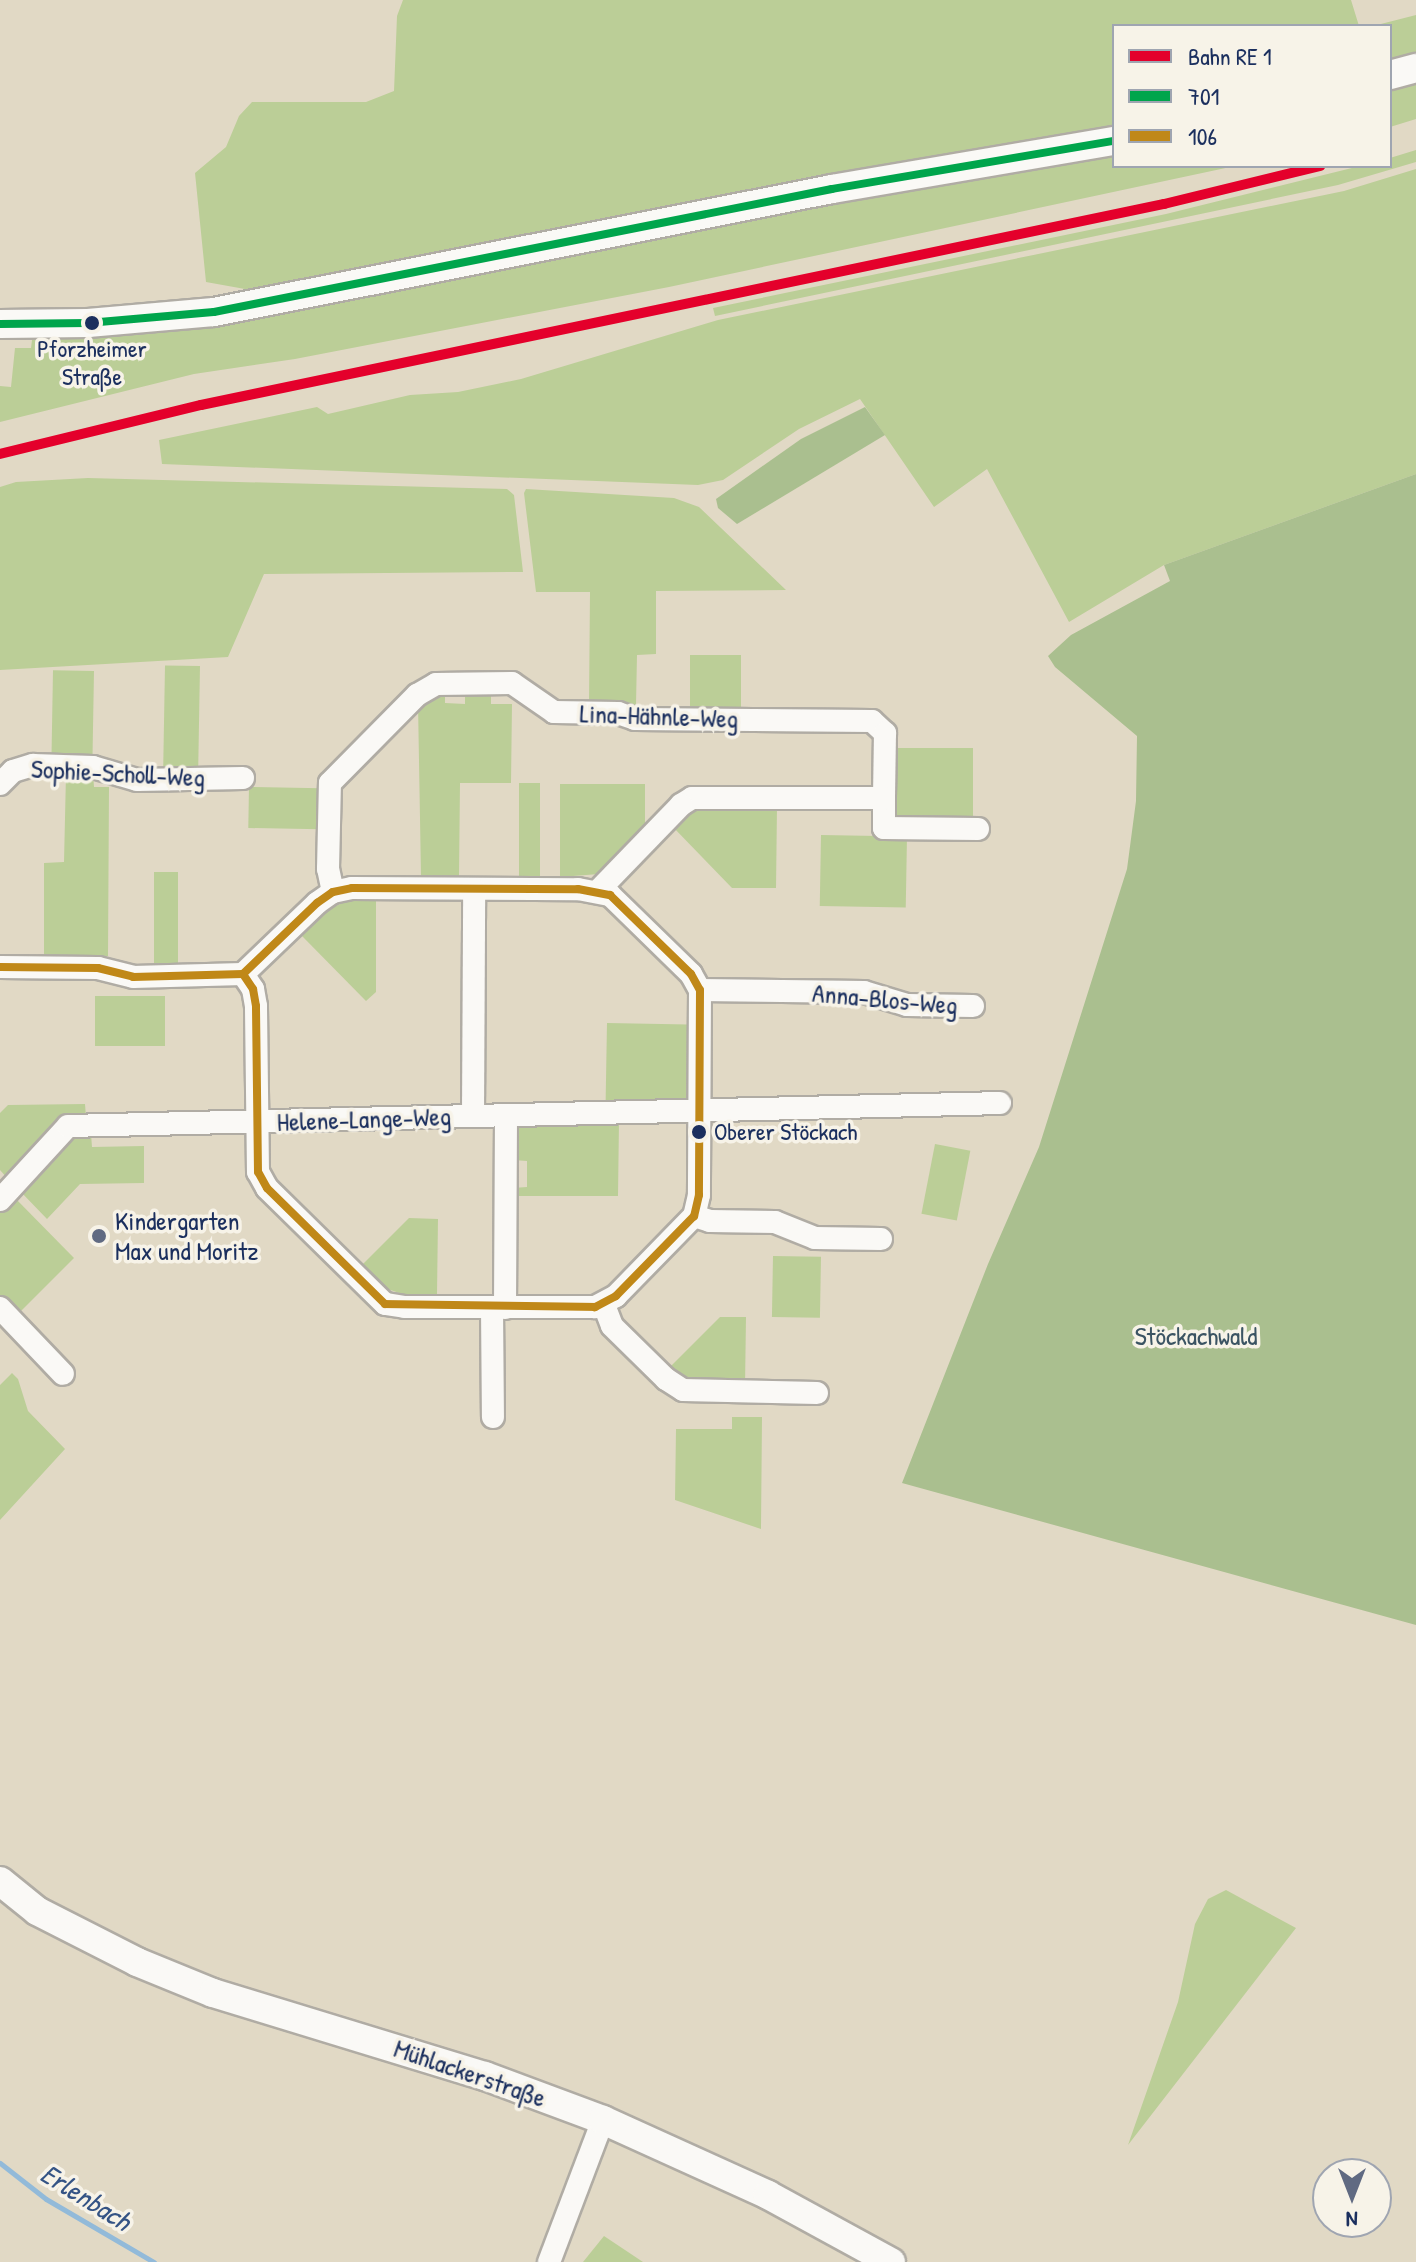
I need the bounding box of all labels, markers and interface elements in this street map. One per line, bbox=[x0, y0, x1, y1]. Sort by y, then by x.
legend bbox=[1112, 24, 1392, 168]
text: Bahn RE 1 bbox=[1188, 40, 1272, 72]
text: 701 bbox=[1188, 80, 1219, 112]
text: 106 bbox=[1188, 120, 1217, 152]
marker: Pforzheimer Straße bbox=[84, 315, 100, 331]
place label: Pforzheimer Straße bbox=[37, 335, 147, 391]
street label: Lina-Hähnle-Weg bbox=[579, 698, 739, 734]
street label: Sophie-Scholl-Weg bbox=[30, 753, 206, 793]
street label: Anna-Blos-Weg bbox=[811, 977, 959, 1021]
street label: Helene-Lange-Weg bbox=[276, 1100, 452, 1138]
place label: Oberer Stöckach bbox=[714, 1118, 857, 1146]
marker: Oberer Stöckach bbox=[691, 1124, 707, 1140]
place label: Kindergarten Max und Moritz bbox=[115, 1205, 258, 1266]
marker: Kindergarten Max und Moritz bbox=[90, 1227, 108, 1245]
park label: Stöckachwald bbox=[1135, 1320, 1257, 1352]
street label: Mühlackerstraße bbox=[390, 2032, 550, 2114]
water label: Erlenbach bbox=[35, 2156, 137, 2238]
north arrow bbox=[1312, 2158, 1392, 2238]
text: N bbox=[1346, 2205, 1358, 2235]

